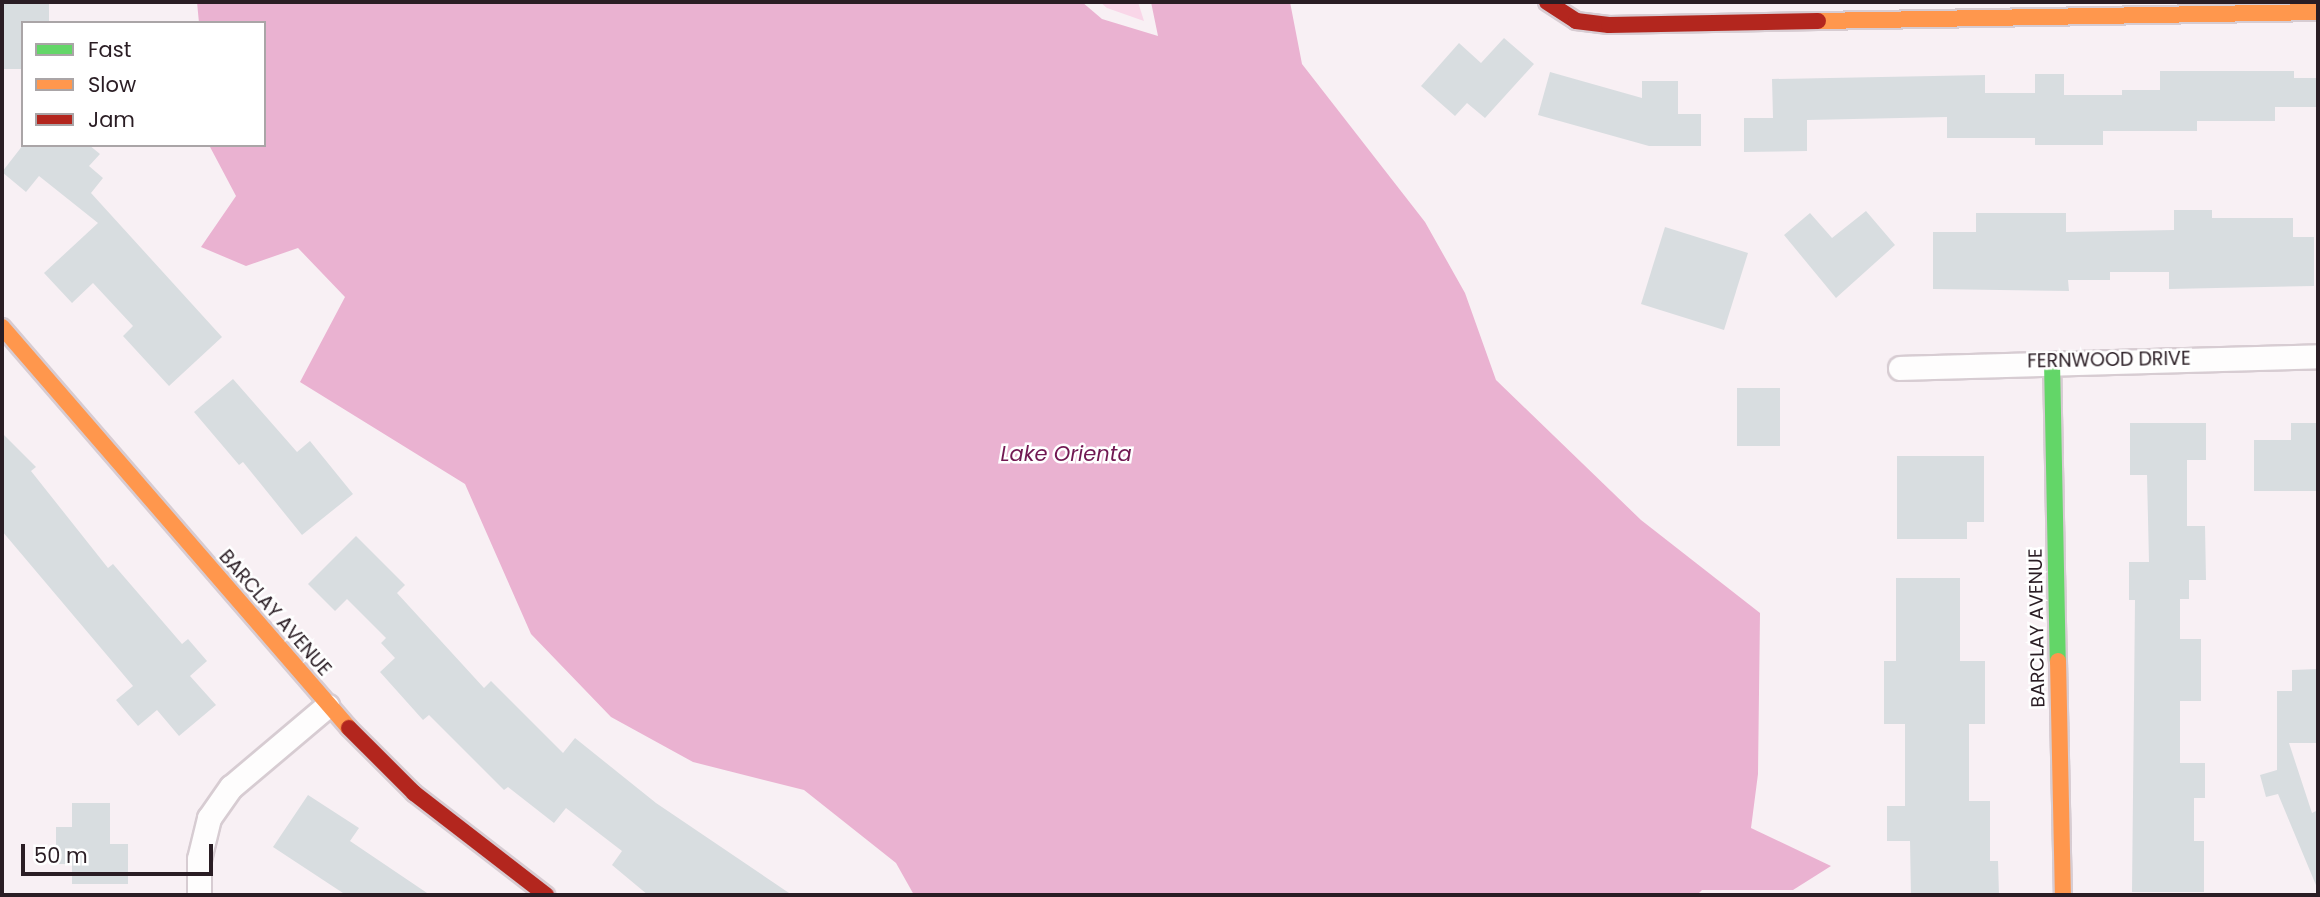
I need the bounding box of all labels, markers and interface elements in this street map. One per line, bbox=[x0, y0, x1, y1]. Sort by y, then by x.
legend bbox=[21, 21, 266, 147]
text: Fast bbox=[88, 35, 131, 64]
text: Slow bbox=[88, 70, 136, 99]
text: Jam bbox=[88, 105, 135, 134]
street label: FERNWOOD DRIVE bbox=[2027, 347, 2191, 373]
water label: Lake Orienta bbox=[1000, 441, 1132, 467]
street label: BARCLAY AVENUE bbox=[214, 545, 336, 681]
street label: BARCLAY AVENUE bbox=[2024, 548, 2050, 708]
scale bar bbox=[24, 830, 217, 874]
text: 50 m bbox=[34, 841, 88, 870]

